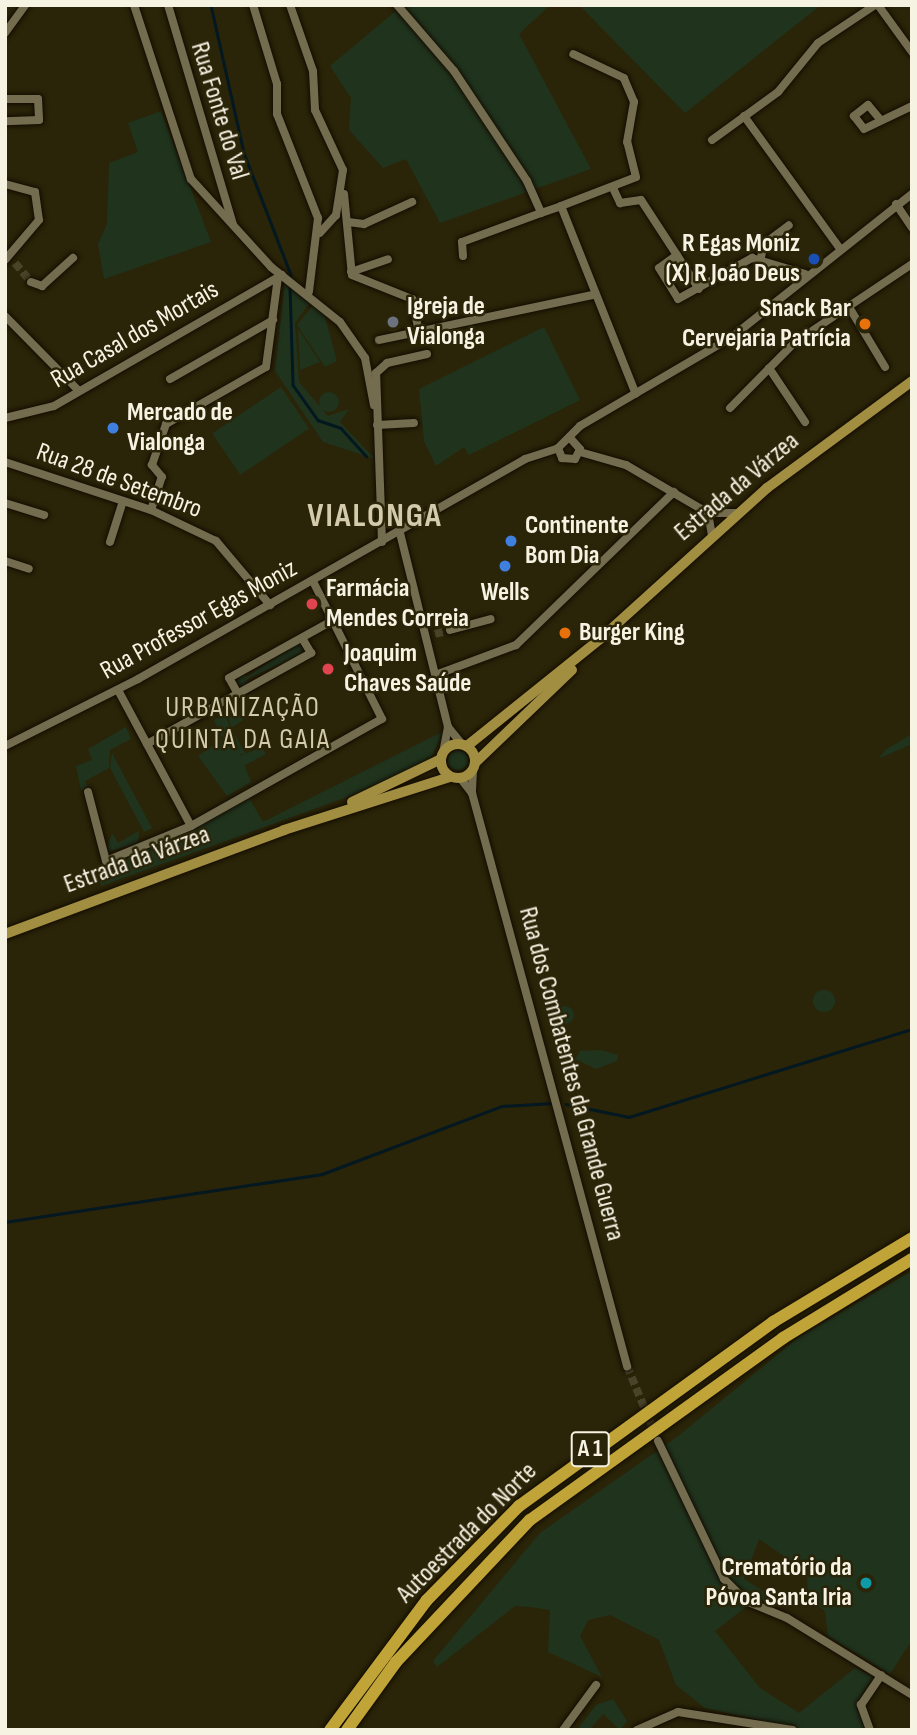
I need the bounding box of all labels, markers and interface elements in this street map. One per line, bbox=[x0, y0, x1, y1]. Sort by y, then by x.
street label: Rua Fonte do Val bbox=[183, 38, 255, 184]
place label: R Egas Moniz (X) R João Deus bbox=[666, 228, 800, 290]
marker: R Egas Moniz (X) R João Deus bbox=[806, 251, 822, 267]
street label: Rua Casal dos Mortais bbox=[46, 274, 224, 396]
place label: Igreja de Vialonga bbox=[407, 291, 485, 352]
place label: Snack Bar Cervejaria Patrícia bbox=[682, 293, 851, 354]
marker: Igreja de Vialonga bbox=[385, 314, 401, 330]
marker: Snack Bar Cervejaria Patrícia bbox=[857, 316, 873, 332]
place label: Mercado de Vialonga bbox=[127, 397, 233, 458]
marker: Mercado de Vialonga bbox=[105, 420, 121, 436]
street label: Estrada da Várzea bbox=[668, 426, 806, 548]
street label: Rua 28 de Setembro bbox=[32, 437, 206, 525]
district label: VIALONGA bbox=[308, 497, 442, 537]
place label: Continente Bom Dia bbox=[525, 510, 629, 572]
marker: Continente Bom Dia bbox=[503, 533, 519, 549]
street label: Rua Professor Egas Moniz bbox=[95, 553, 303, 687]
marker: Wells bbox=[497, 558, 513, 574]
place label: Farmácia Mendes Correia bbox=[326, 573, 469, 634]
place label: Wells bbox=[480, 577, 530, 609]
marker: Farmácia Mendes Correia bbox=[304, 596, 320, 612]
place label: Burger King bbox=[579, 617, 685, 649]
marker: Burger King bbox=[557, 625, 573, 641]
place label: Joaquim Chaves Saúde bbox=[344, 638, 471, 700]
marker: Joaquim Chaves Saúde bbox=[318, 659, 338, 679]
district label: URBANIZAÇÃO QUINTA DA GAIA bbox=[157, 691, 329, 757]
street label: Estrada da Várzea bbox=[60, 819, 214, 901]
street label: Rua dos Combatentes da Grande Guerra bbox=[511, 904, 631, 1244]
road number: A 1 bbox=[569, 1428, 611, 1470]
street label: Autoestrada do Norte bbox=[390, 1456, 544, 1610]
place label: Crematório da Póvoa Santa Iria bbox=[705, 1552, 852, 1614]
marker: Crematório da Póvoa Santa Iria bbox=[858, 1575, 874, 1591]

